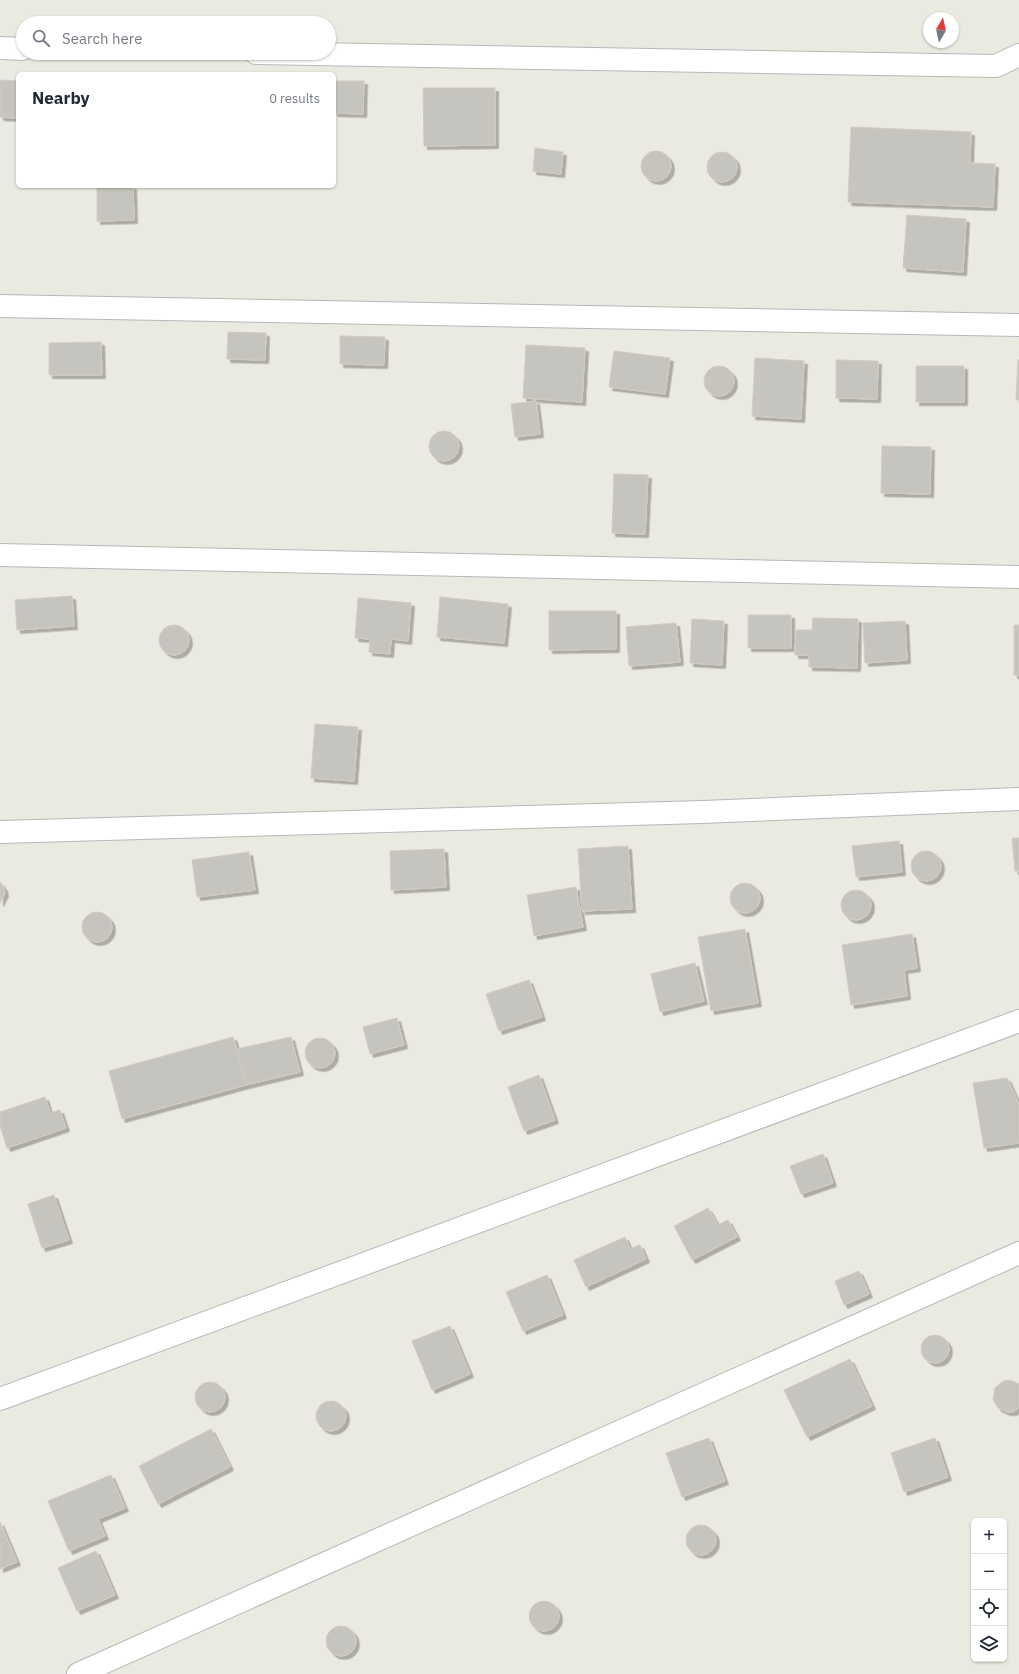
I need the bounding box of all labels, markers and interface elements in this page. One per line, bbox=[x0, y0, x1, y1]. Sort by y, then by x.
north arrow bbox=[923, 12, 959, 48]
search box bbox=[16, 16, 336, 60]
icon: search bbox=[30, 27, 52, 49]
text: Search here bbox=[62, 29, 142, 48]
text: Nearby bbox=[32, 87, 90, 109]
text: 0 results bbox=[269, 90, 320, 107]
map controls bbox=[971, 1518, 1007, 1662]
button: + bbox=[971, 1518, 1007, 1554]
button: − bbox=[971, 1554, 1007, 1590]
button: locate bbox=[971, 1590, 1007, 1626]
button: layers bbox=[971, 1626, 1007, 1662]

